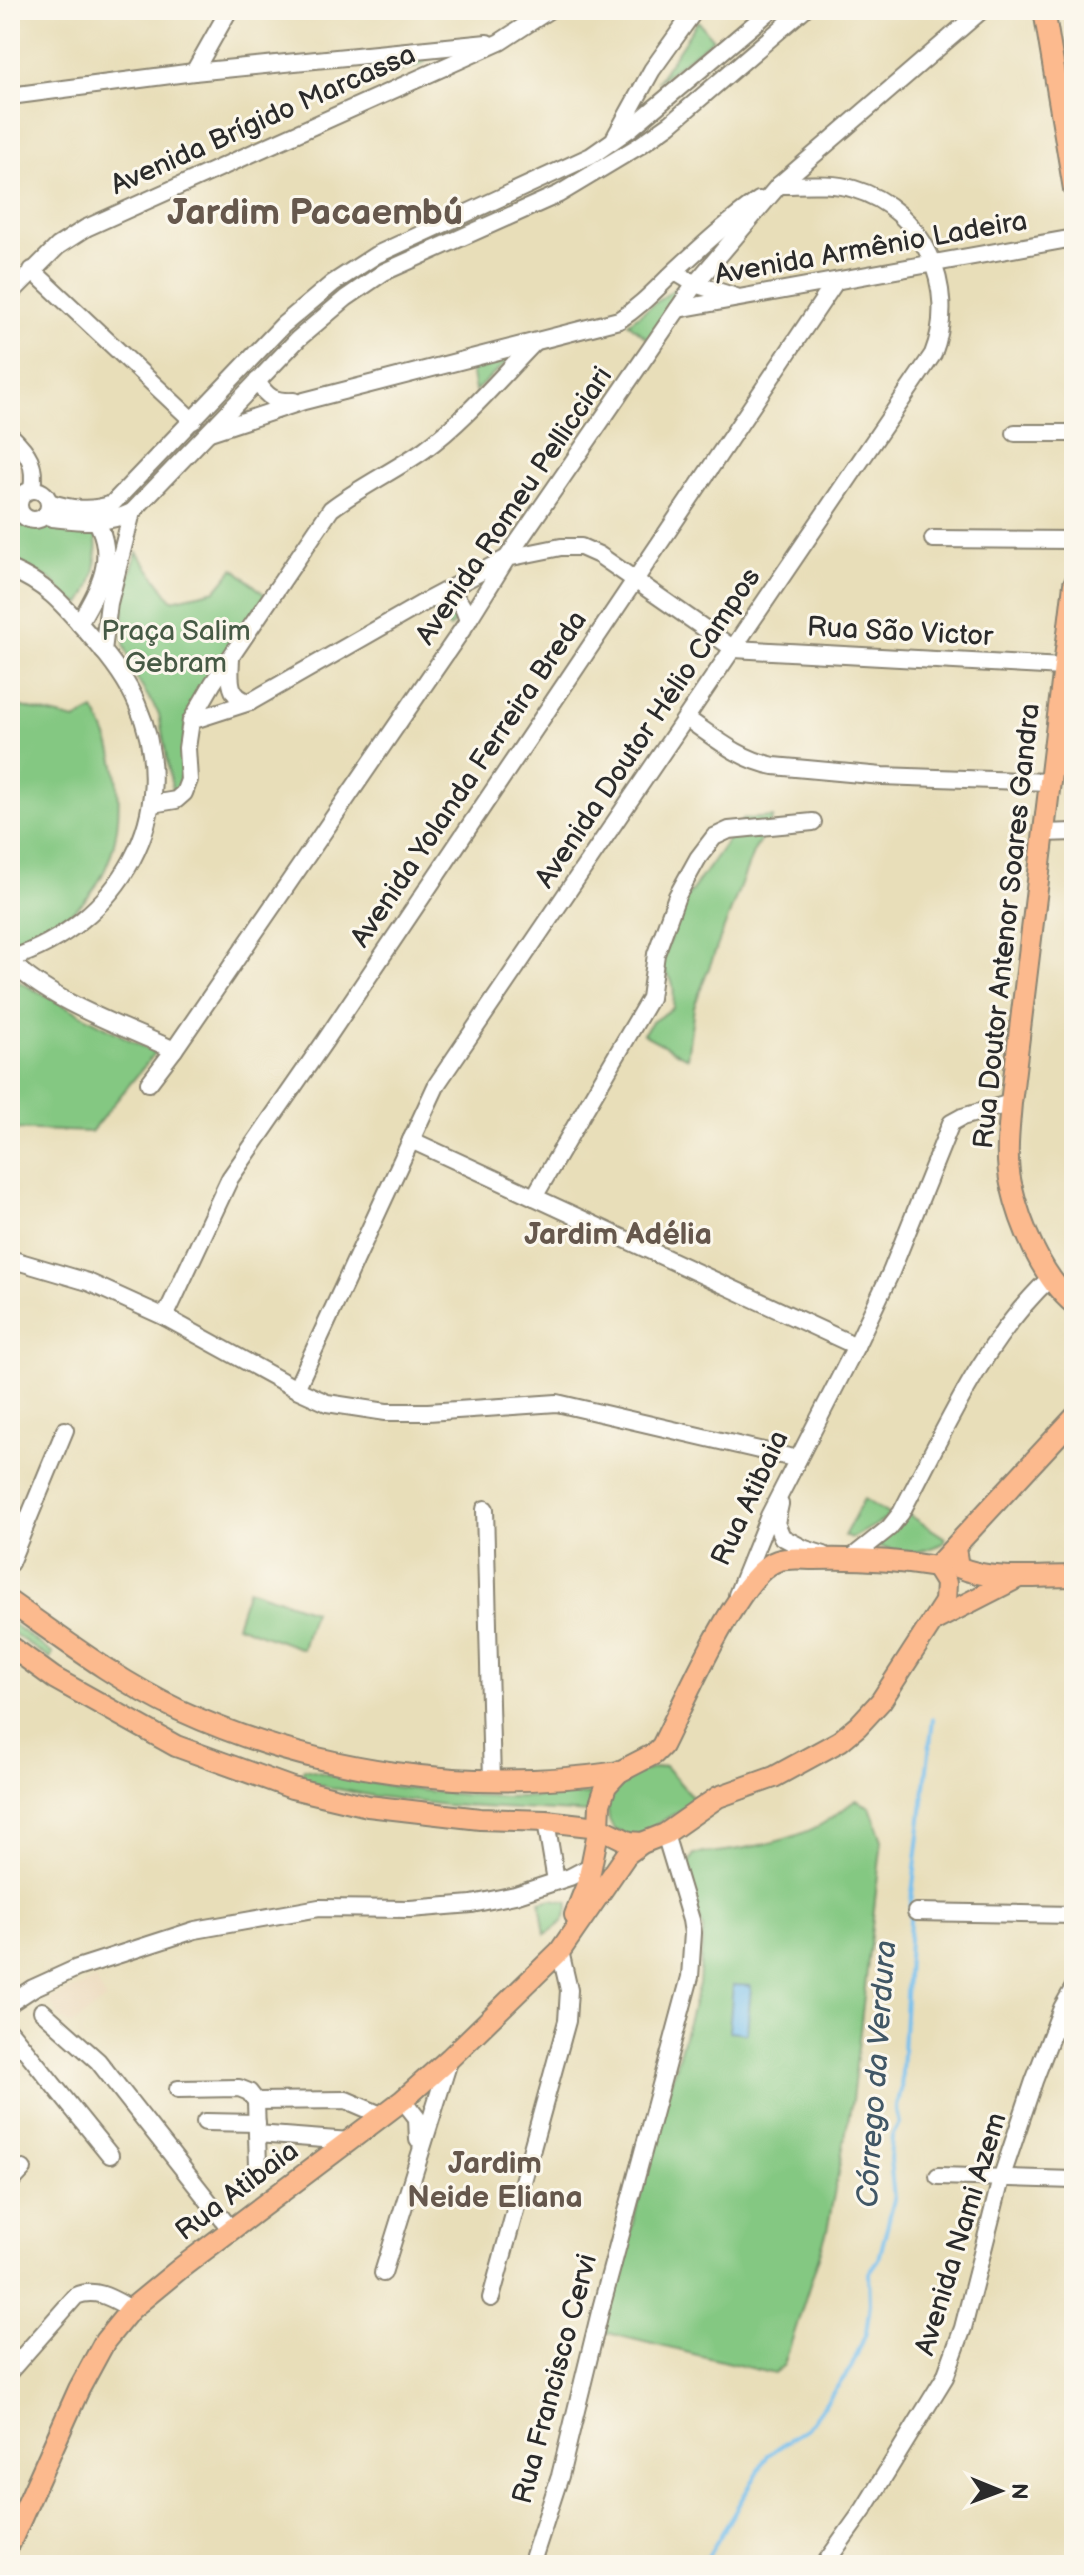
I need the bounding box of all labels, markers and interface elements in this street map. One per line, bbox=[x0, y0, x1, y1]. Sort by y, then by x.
street label: Avenida Brígido Marcassa bbox=[106, 38, 420, 202]
district label: Jardim Pacaembú bbox=[167, 192, 463, 235]
street label: Avenida Armênio Ladeira bbox=[712, 204, 1030, 292]
street label: Avenida Romeu Pellicciari bbox=[409, 361, 619, 651]
street label: Avenida Doutor Hélio Campos bbox=[528, 562, 768, 894]
street label: Avenida Yolanda Ferreira Breda bbox=[344, 605, 594, 953]
street label: Rua São Victor bbox=[806, 611, 995, 653]
park label: Praça Salim Gebram bbox=[101, 615, 251, 680]
street label: Rua Doutor Antenor Soares Gandra bbox=[967, 702, 1047, 1150]
district label: Jardim Adélia bbox=[524, 1217, 712, 1253]
street label: Rua Atibaia bbox=[704, 1425, 796, 1571]
water label: Córrego da Verdura bbox=[850, 1939, 904, 2209]
street label: Avenida Nami Azem bbox=[908, 2109, 1014, 2359]
street label: Rua Atibaia bbox=[169, 2134, 305, 2248]
district label: Jardim Neide Eliana bbox=[407, 2146, 583, 2216]
street label: Rua Francisco Cervi bbox=[506, 2251, 604, 2507]
north arrow bbox=[960, 2451, 1040, 2531]
text: N bbox=[1005, 2483, 1032, 2500]

